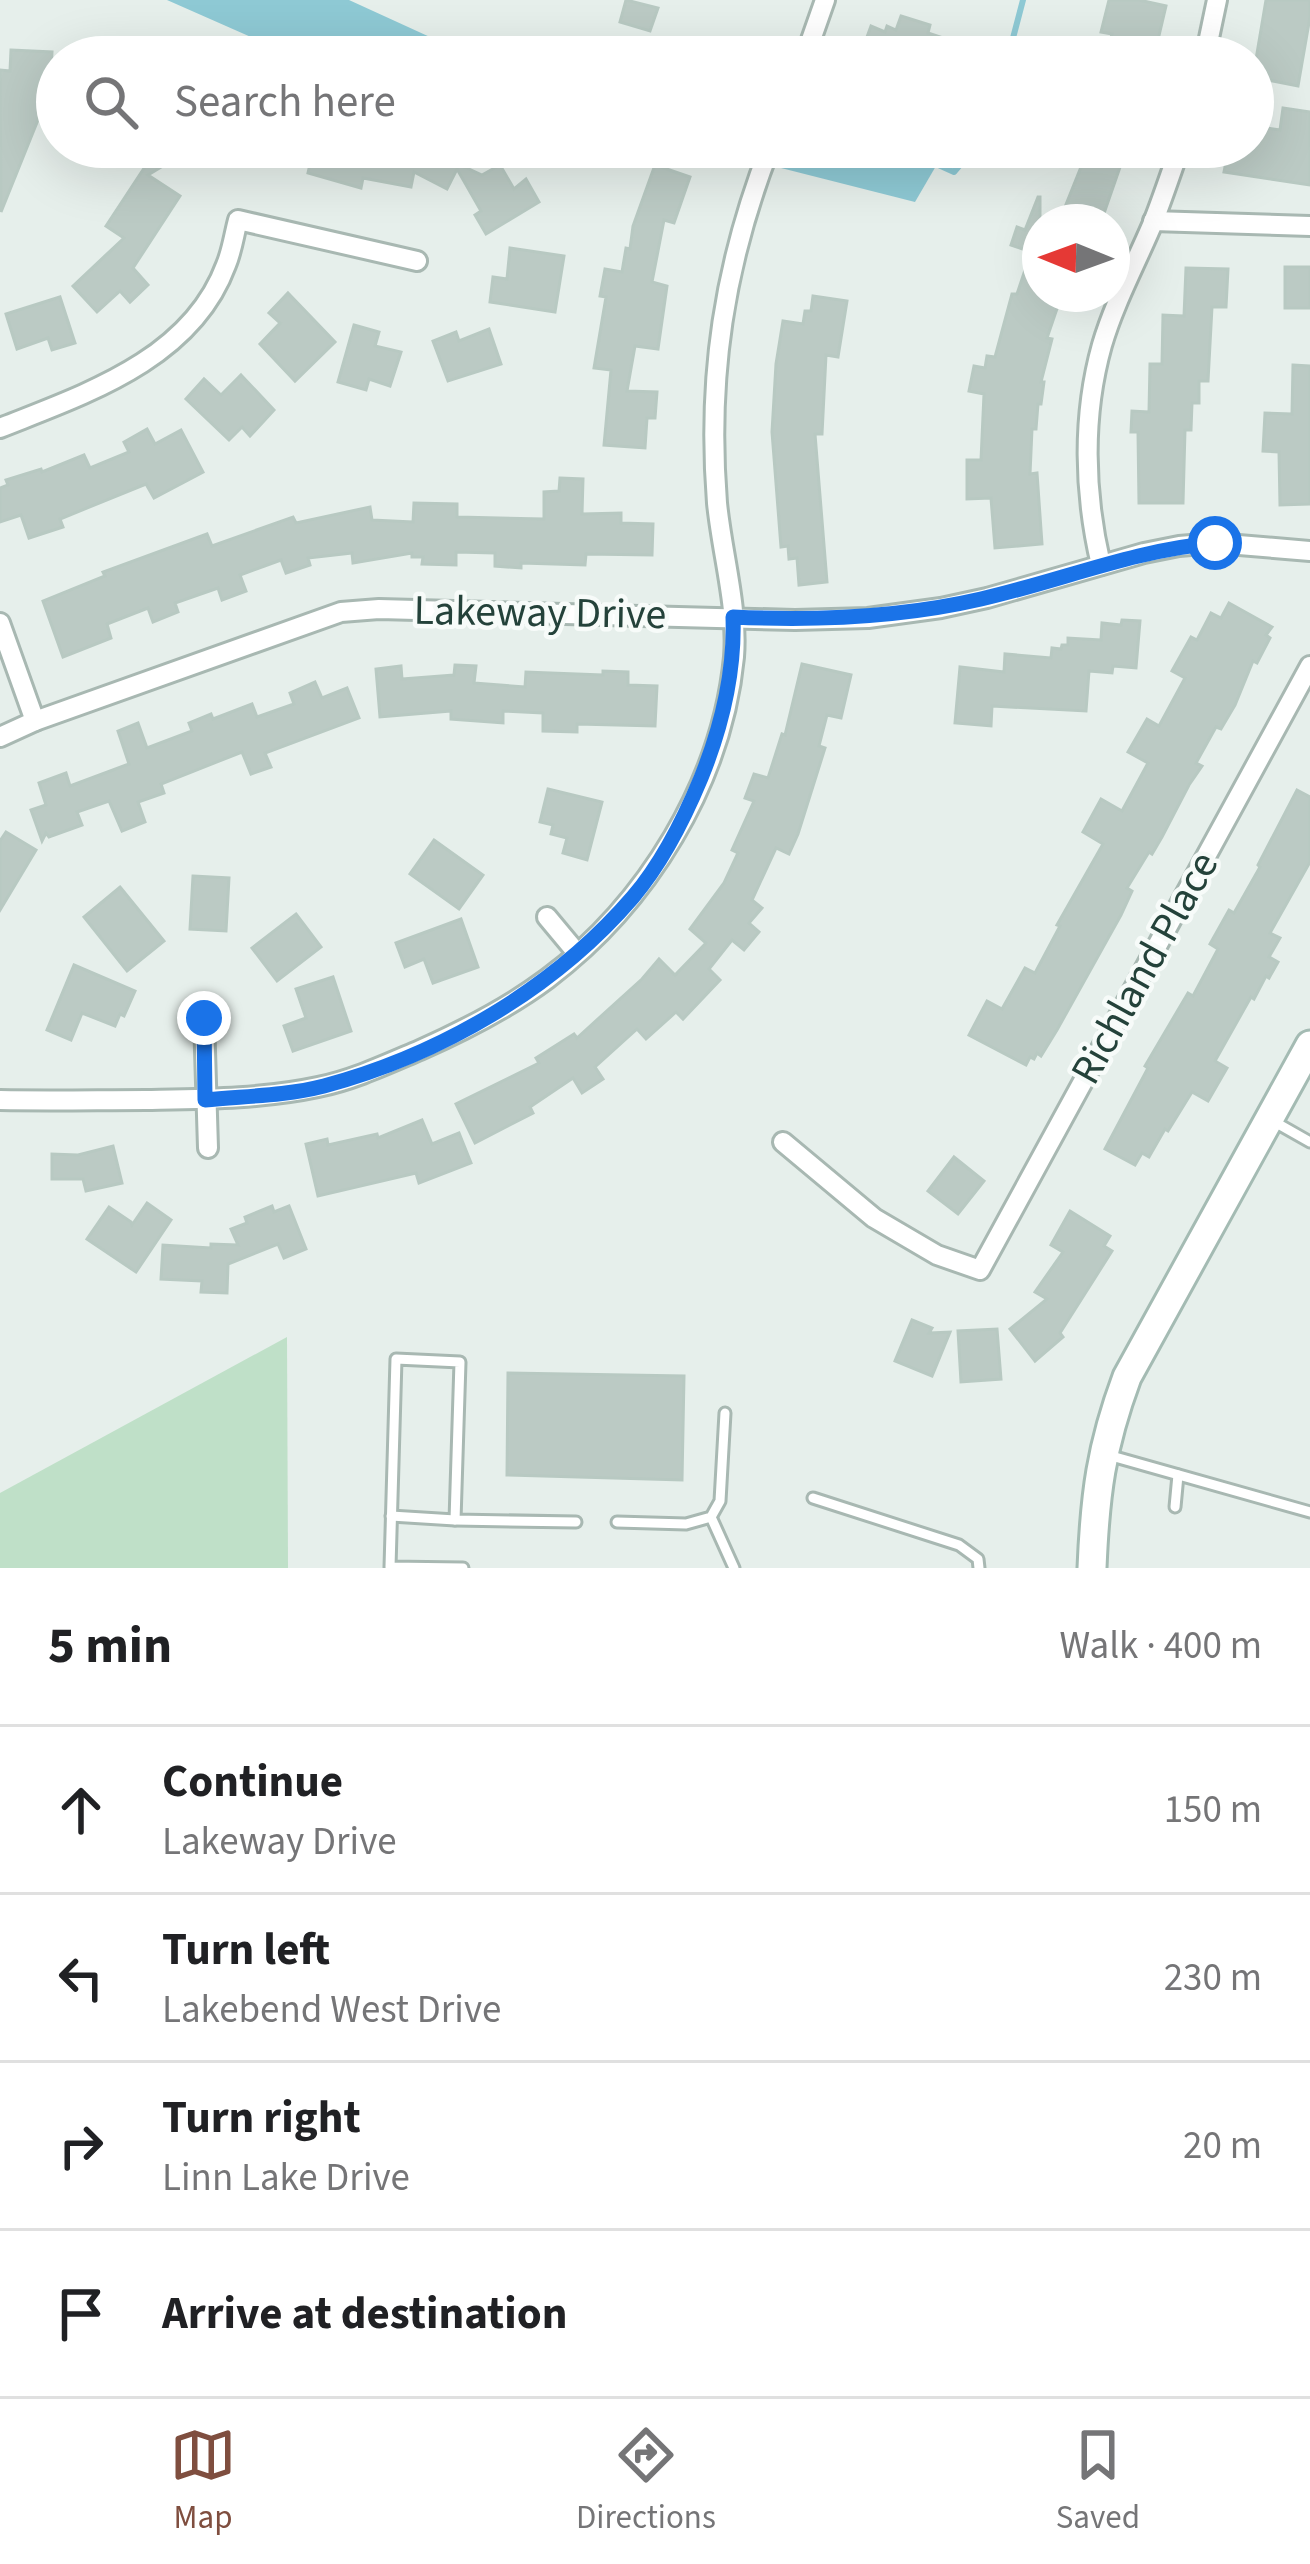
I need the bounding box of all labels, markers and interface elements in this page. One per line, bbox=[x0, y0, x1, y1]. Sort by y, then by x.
search box bbox=[36, 36, 1274, 168]
icon: search bbox=[78, 69, 144, 135]
text: Search here bbox=[174, 70, 396, 134]
north arrow bbox=[1022, 204, 1130, 312]
route start bbox=[1188, 516, 1242, 570]
street label: Lakeway Drive bbox=[413, 581, 667, 645]
street label: Richland Place bbox=[1056, 841, 1234, 1095]
route end bbox=[177, 991, 231, 1045]
text: 5 min bbox=[48, 1610, 172, 1682]
text: Walk · 400 m bbox=[1059, 1618, 1262, 1674]
text: Continue bbox=[162, 1750, 343, 1814]
icon: ahead bbox=[48, 1777, 114, 1843]
text: 150 m bbox=[1164, 1782, 1262, 1838]
text: Lakeway Drive bbox=[162, 1814, 397, 1870]
text: Turn left bbox=[162, 1918, 330, 1982]
icon: left bbox=[48, 1945, 114, 2011]
text: 230 m bbox=[1164, 1950, 1262, 2006]
text: Lakebend West Drive bbox=[162, 1982, 501, 2038]
text: Turn right bbox=[162, 2086, 361, 2150]
icon: right bbox=[48, 2113, 114, 2179]
text: 20 m bbox=[1183, 2118, 1262, 2174]
text: Linn Lake Drive bbox=[162, 2150, 410, 2206]
icon: arrive bbox=[48, 2281, 114, 2347]
text: Arrive at destination bbox=[162, 2282, 567, 2346]
tab: Map bbox=[170, 2422, 236, 2541]
tab: Directions bbox=[576, 2422, 716, 2541]
tab: Saved bbox=[1056, 2422, 1140, 2541]

